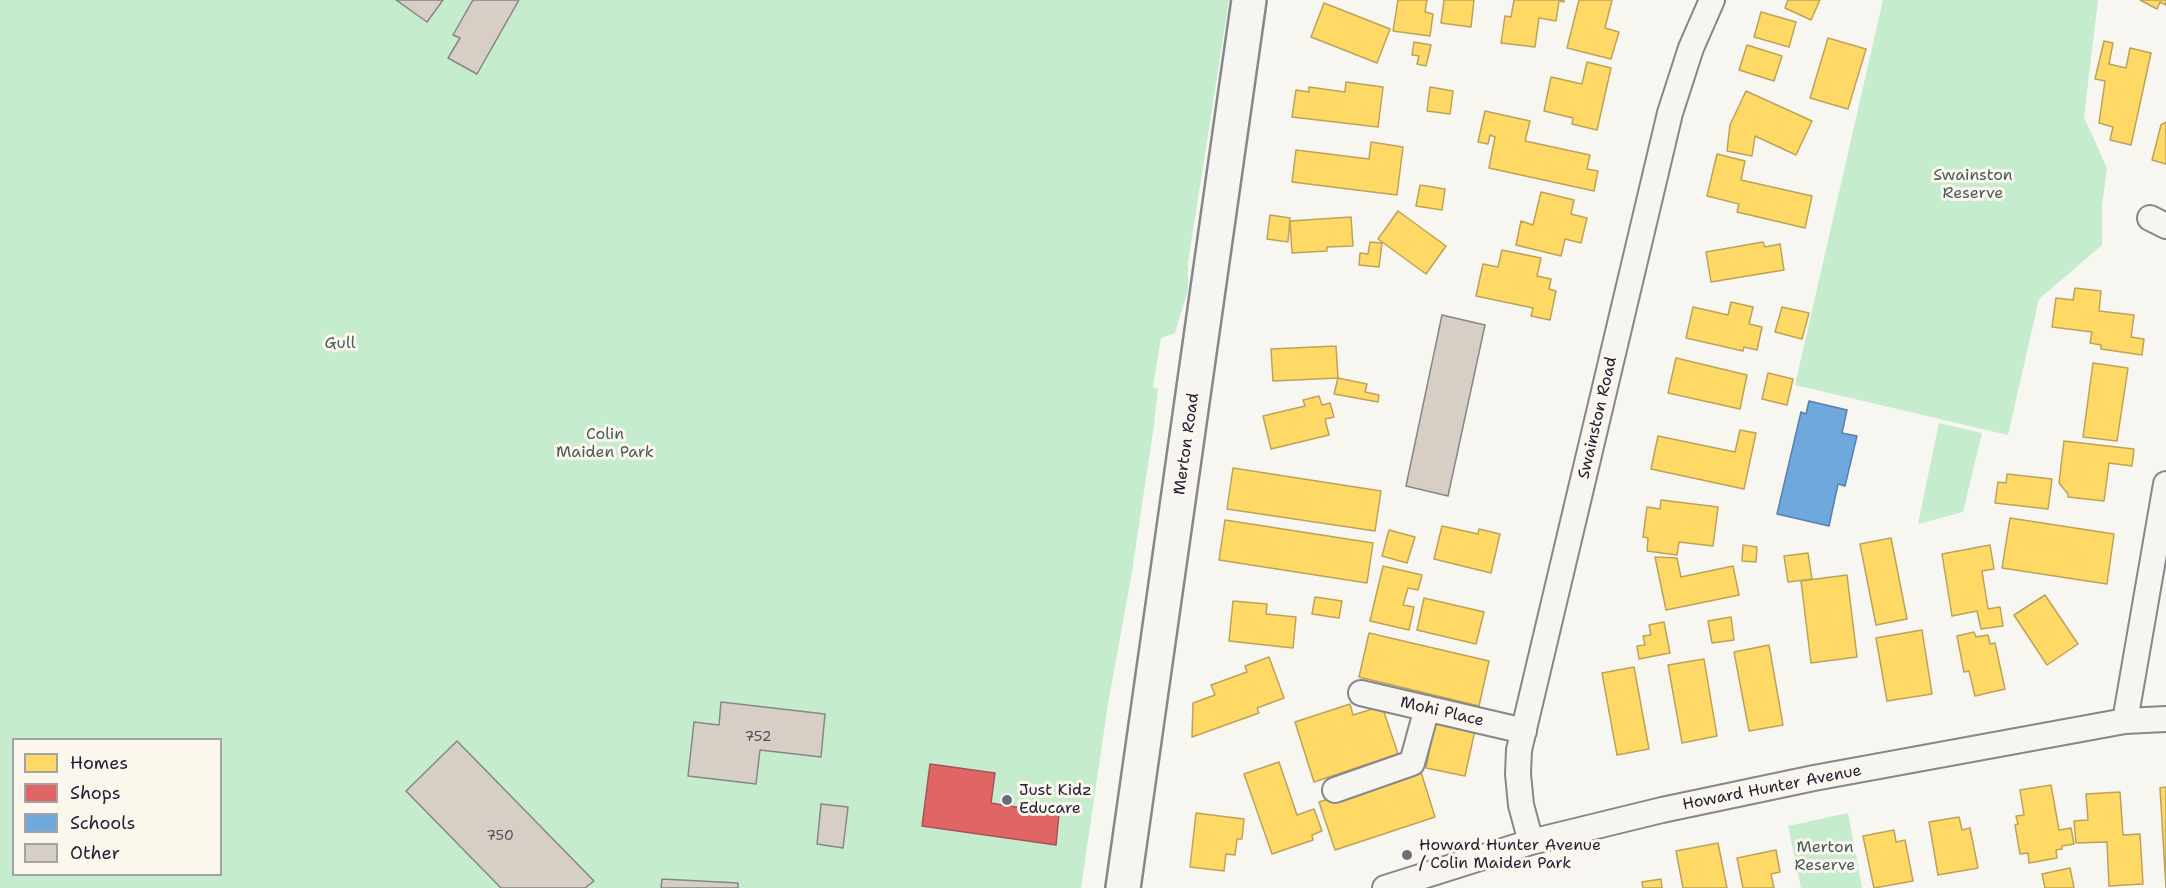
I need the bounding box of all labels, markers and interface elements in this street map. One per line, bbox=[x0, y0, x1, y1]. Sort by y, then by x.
park label: Swainston Reserve bbox=[1933, 166, 2013, 204]
park label: Gull bbox=[324, 334, 356, 354]
street label: Swainston Road bbox=[1575, 355, 1621, 481]
street label: Merton Road bbox=[1170, 392, 1204, 496]
park label: Colin Maiden Park bbox=[556, 425, 654, 463]
street label: Mohi Place bbox=[1398, 693, 1486, 731]
house number: 752 bbox=[745, 729, 771, 745]
legend bbox=[12, 738, 222, 876]
text: Homes bbox=[70, 751, 128, 775]
street label: Howard Hunter Avenue bbox=[1681, 761, 1863, 815]
text: Shops bbox=[70, 781, 121, 805]
place label: Just Kidz Educare bbox=[1019, 781, 1092, 819]
marker: Just Kidz Educare bbox=[1000, 793, 1014, 807]
text: Schools bbox=[70, 811, 136, 835]
house number: 750 bbox=[486, 828, 514, 844]
place label: Howard Hunter Avenue / Colin Maiden Park bbox=[1419, 836, 1601, 874]
park label: Merton Reserve bbox=[1795, 838, 1855, 876]
text: Other bbox=[70, 841, 120, 865]
marker: Howard Hunter Avenue / Colin Maiden Park bbox=[1400, 848, 1414, 862]

